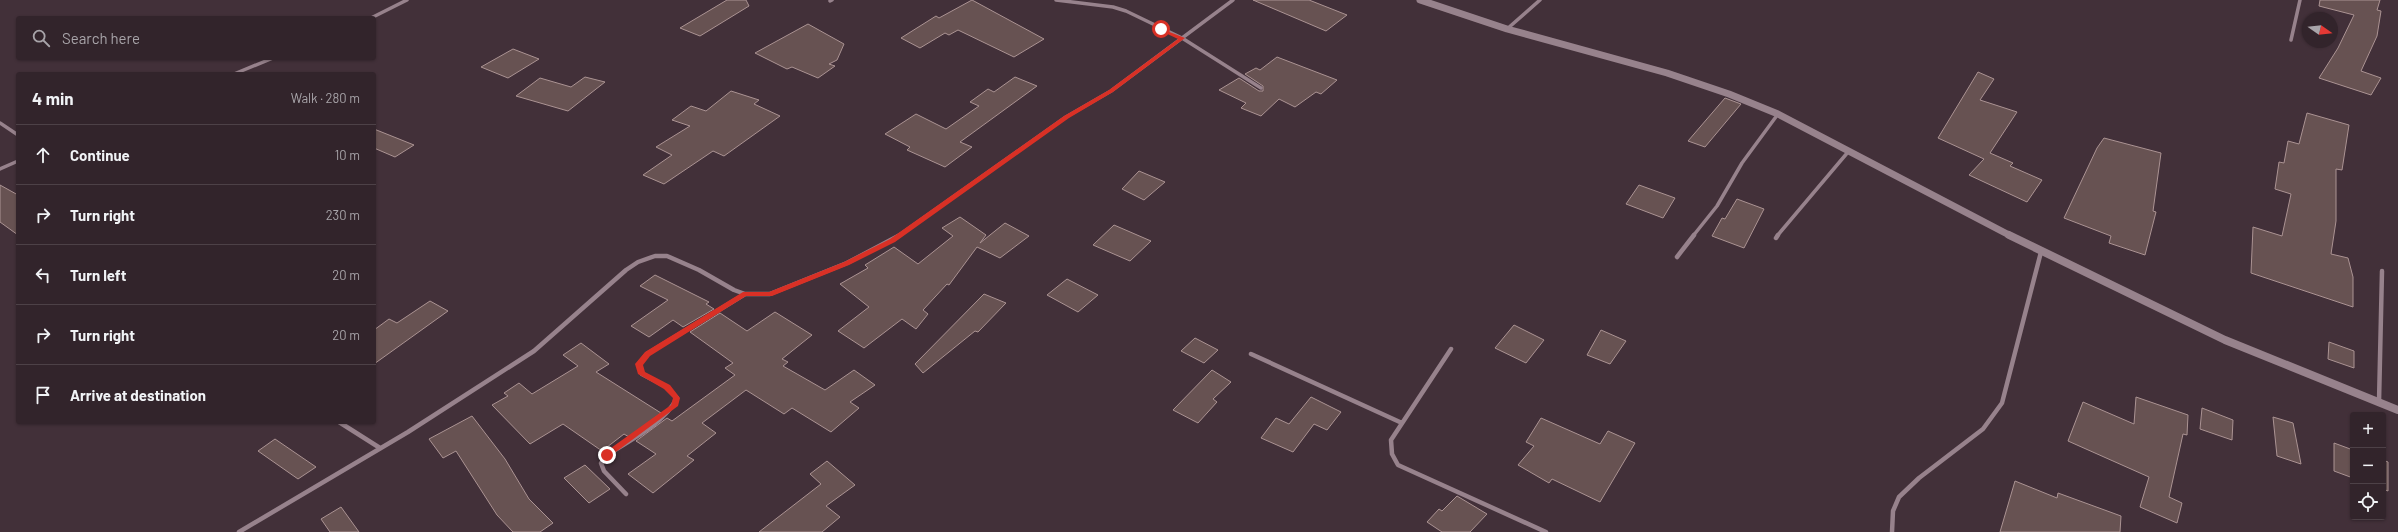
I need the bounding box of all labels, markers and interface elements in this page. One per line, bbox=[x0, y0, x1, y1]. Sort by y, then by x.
north arrow bbox=[2302, 12, 2338, 48]
search box bbox=[16, 16, 376, 60]
route start bbox=[1152, 20, 1170, 38]
icon: search bbox=[30, 27, 52, 49]
text: Search here bbox=[62, 29, 140, 47]
text: 4 min bbox=[32, 88, 74, 108]
text: Walk · 280 m bbox=[291, 90, 360, 106]
icon: ahead bbox=[32, 144, 54, 166]
text: Continue bbox=[70, 146, 130, 164]
text: 10 m bbox=[335, 147, 360, 163]
icon: right bbox=[32, 204, 54, 226]
text: Turn right bbox=[70, 206, 135, 224]
text: 230 m bbox=[326, 207, 360, 223]
icon: left bbox=[32, 264, 54, 286]
text: Turn left bbox=[70, 266, 126, 284]
text: 20 m bbox=[332, 267, 360, 283]
icon: right bbox=[32, 324, 54, 346]
text: Turn right bbox=[70, 326, 135, 344]
text: 20 m bbox=[332, 327, 360, 343]
icon: arrive bbox=[32, 384, 54, 406]
text: Arrive at destination bbox=[70, 386, 206, 404]
map controls bbox=[2350, 412, 2386, 520]
button: + bbox=[2350, 412, 2386, 448]
route end bbox=[598, 446, 616, 464]
button: − bbox=[2350, 448, 2386, 484]
button: locate bbox=[2350, 484, 2386, 520]

